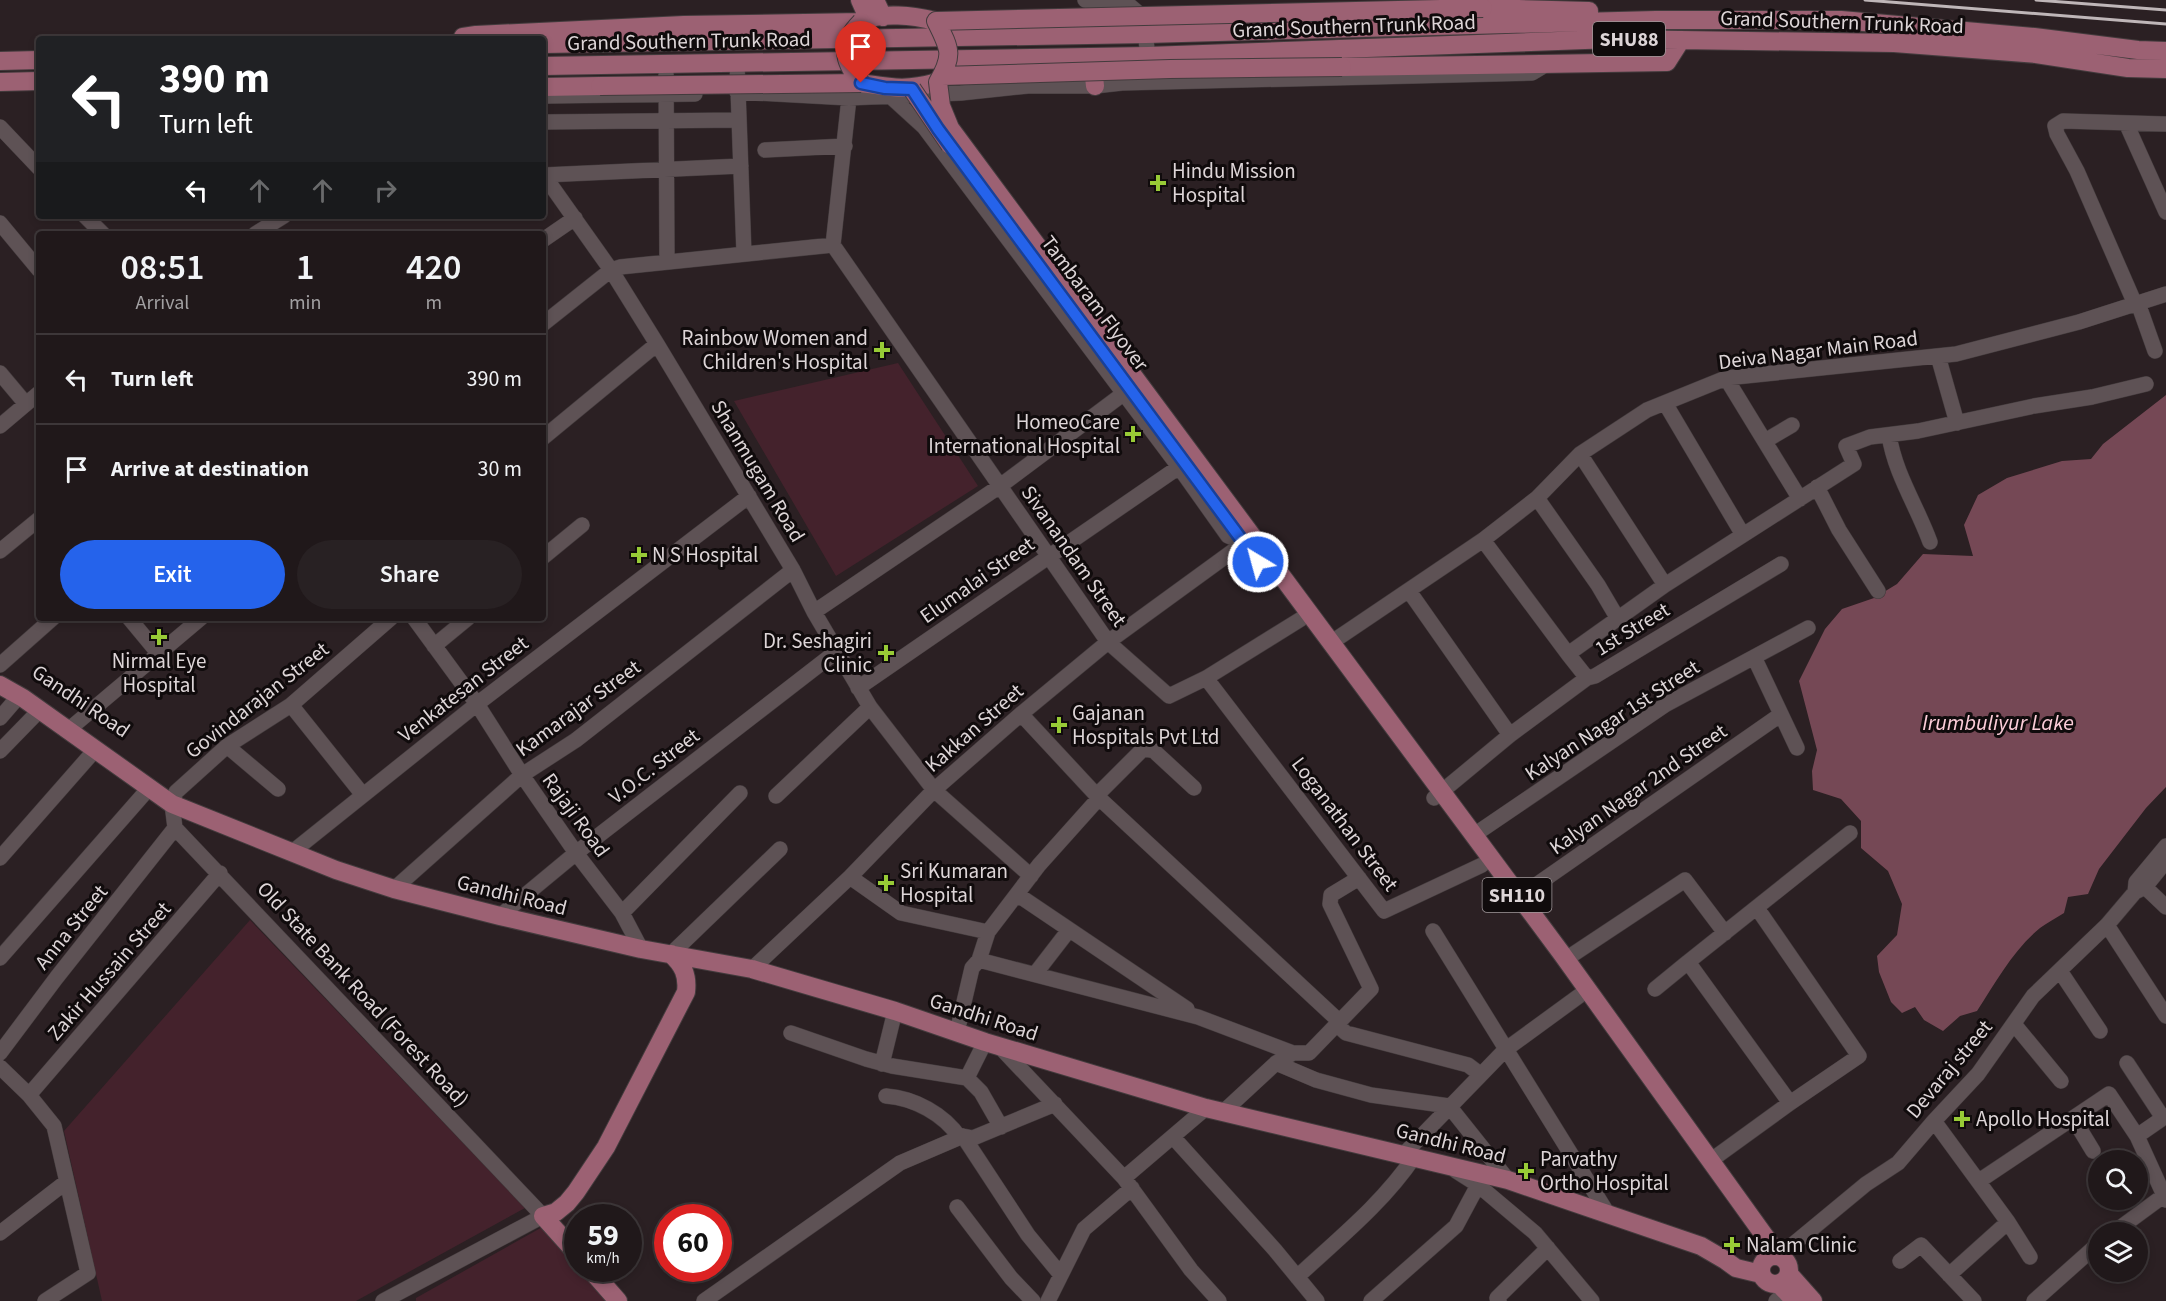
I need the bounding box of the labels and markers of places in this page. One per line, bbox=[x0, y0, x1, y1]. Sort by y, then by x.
pin bbox=[835, 21, 886, 83]
place label: Hindu Mission Hospital bbox=[1172, 156, 1296, 210]
marker: Hindu Mission Hospital bbox=[1149, 174, 1167, 192]
place label: Rainbow Women and Children's Hospital bbox=[682, 323, 868, 377]
marker: Rainbow Women and Children's Hospital bbox=[873, 341, 891, 359]
place label: HomeoCare International Hospital bbox=[928, 407, 1120, 461]
marker: HomeoCare International Hospital bbox=[1124, 425, 1142, 443]
place label: N S Hospital bbox=[652, 540, 758, 570]
marker: N S Hospital bbox=[630, 546, 648, 564]
place label: Dr. Seshagiri Clinic bbox=[763, 626, 872, 680]
marker: Nirmal Eye Hospital bbox=[150, 628, 168, 646]
marker: Dr. Seshagiri Clinic bbox=[877, 644, 895, 662]
place label: Nirmal Eye Hospital bbox=[112, 646, 206, 700]
place label: Gajanan Hospitals Pvt Ltd bbox=[1072, 698, 1219, 752]
marker: Gajanan Hospitals Pvt Ltd bbox=[1050, 716, 1068, 734]
place label: Sri Kumaran Hospital bbox=[900, 856, 1008, 910]
marker: Sri Kumaran Hospital bbox=[877, 874, 895, 892]
place label: Apollo Hospital bbox=[1976, 1104, 2110, 1134]
marker: Apollo Hospital bbox=[1953, 1110, 1971, 1128]
place label: Parvathy Ortho Hospital bbox=[1540, 1144, 1669, 1198]
marker: Parvathy Ortho Hospital bbox=[1517, 1162, 1535, 1180]
place label: Nalam Clinic bbox=[1746, 1230, 1857, 1260]
marker: Nalam Clinic bbox=[1723, 1236, 1741, 1254]

